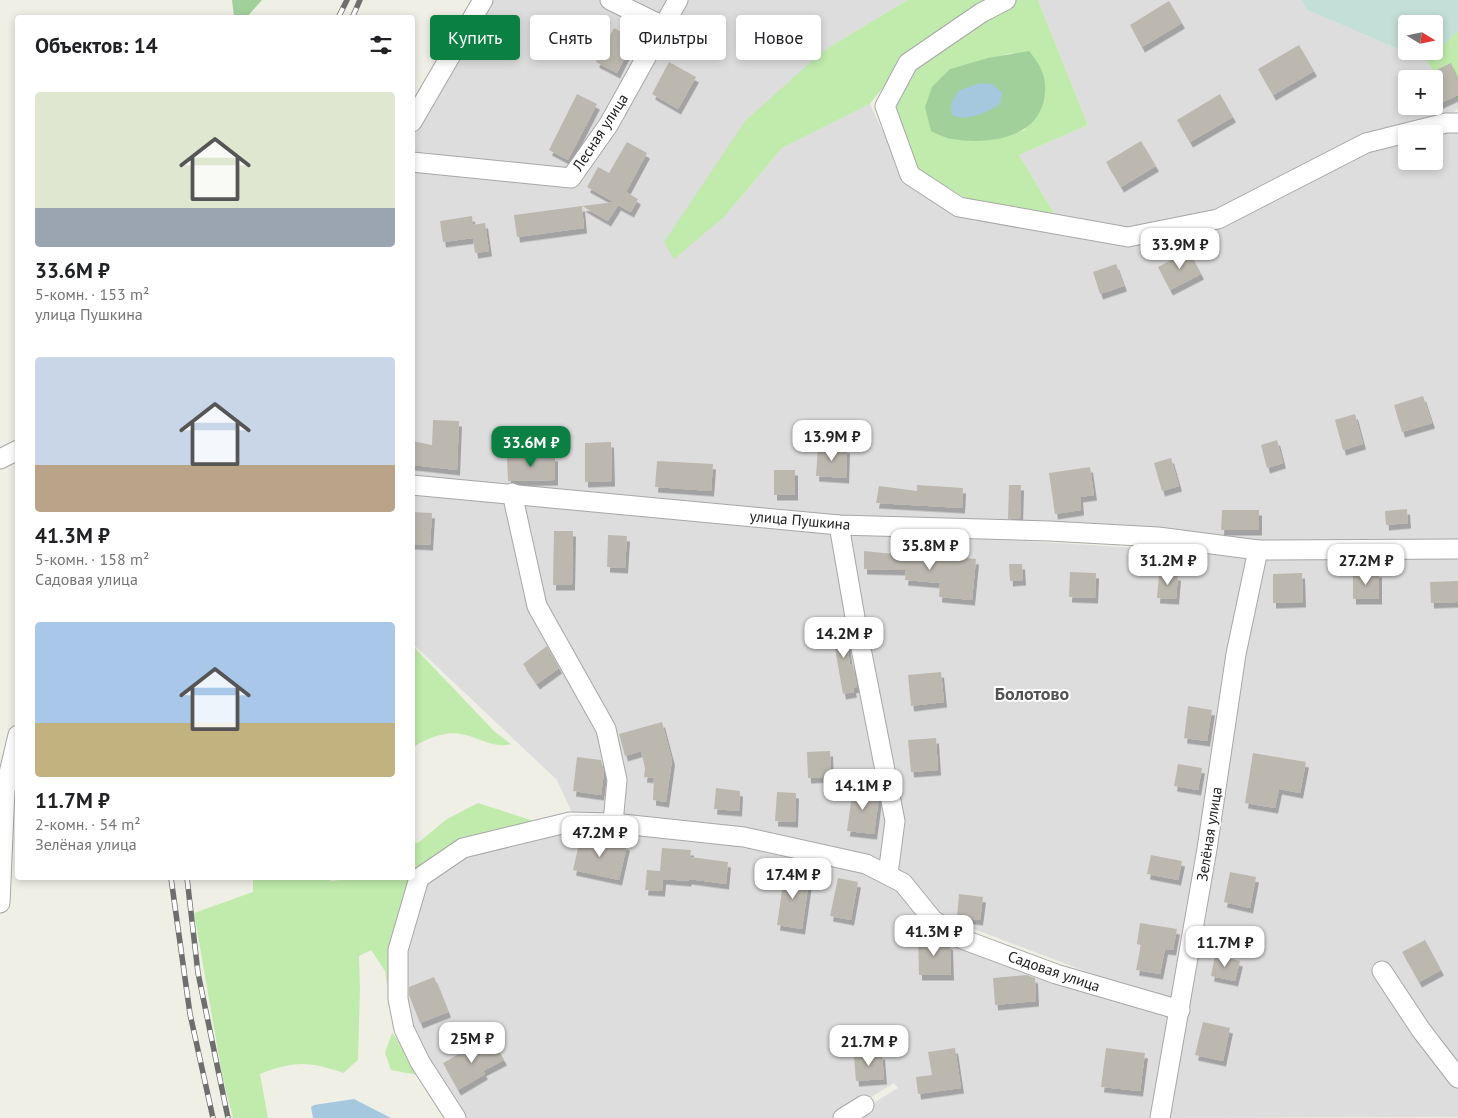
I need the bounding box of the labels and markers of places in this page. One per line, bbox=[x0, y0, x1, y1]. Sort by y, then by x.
pin: 33.9M ₽ bbox=[1134, 228, 1226, 270]
pin: 13.9M ₽ bbox=[786, 420, 878, 462]
pin: 33.6M ₽ bbox=[485, 426, 577, 468]
pin: 35.8M ₽ bbox=[884, 528, 976, 571]
pin: 31.2M ₽ bbox=[1122, 544, 1214, 586]
pin: 27.2M ₽ bbox=[1320, 544, 1412, 586]
pin: 14.2M ₽ bbox=[798, 616, 890, 659]
pin: 14.1M ₽ bbox=[817, 768, 909, 811]
pin: 47.2M ₽ bbox=[554, 816, 646, 858]
pin: 17.4M ₽ bbox=[747, 858, 839, 900]
pin: 41.3M ₽ bbox=[888, 914, 980, 957]
pin: 11.7M ₽ bbox=[1179, 926, 1271, 968]
pin: 25M ₽ bbox=[437, 1022, 507, 1064]
pin: 21.7M ₽ bbox=[823, 1024, 915, 1067]

